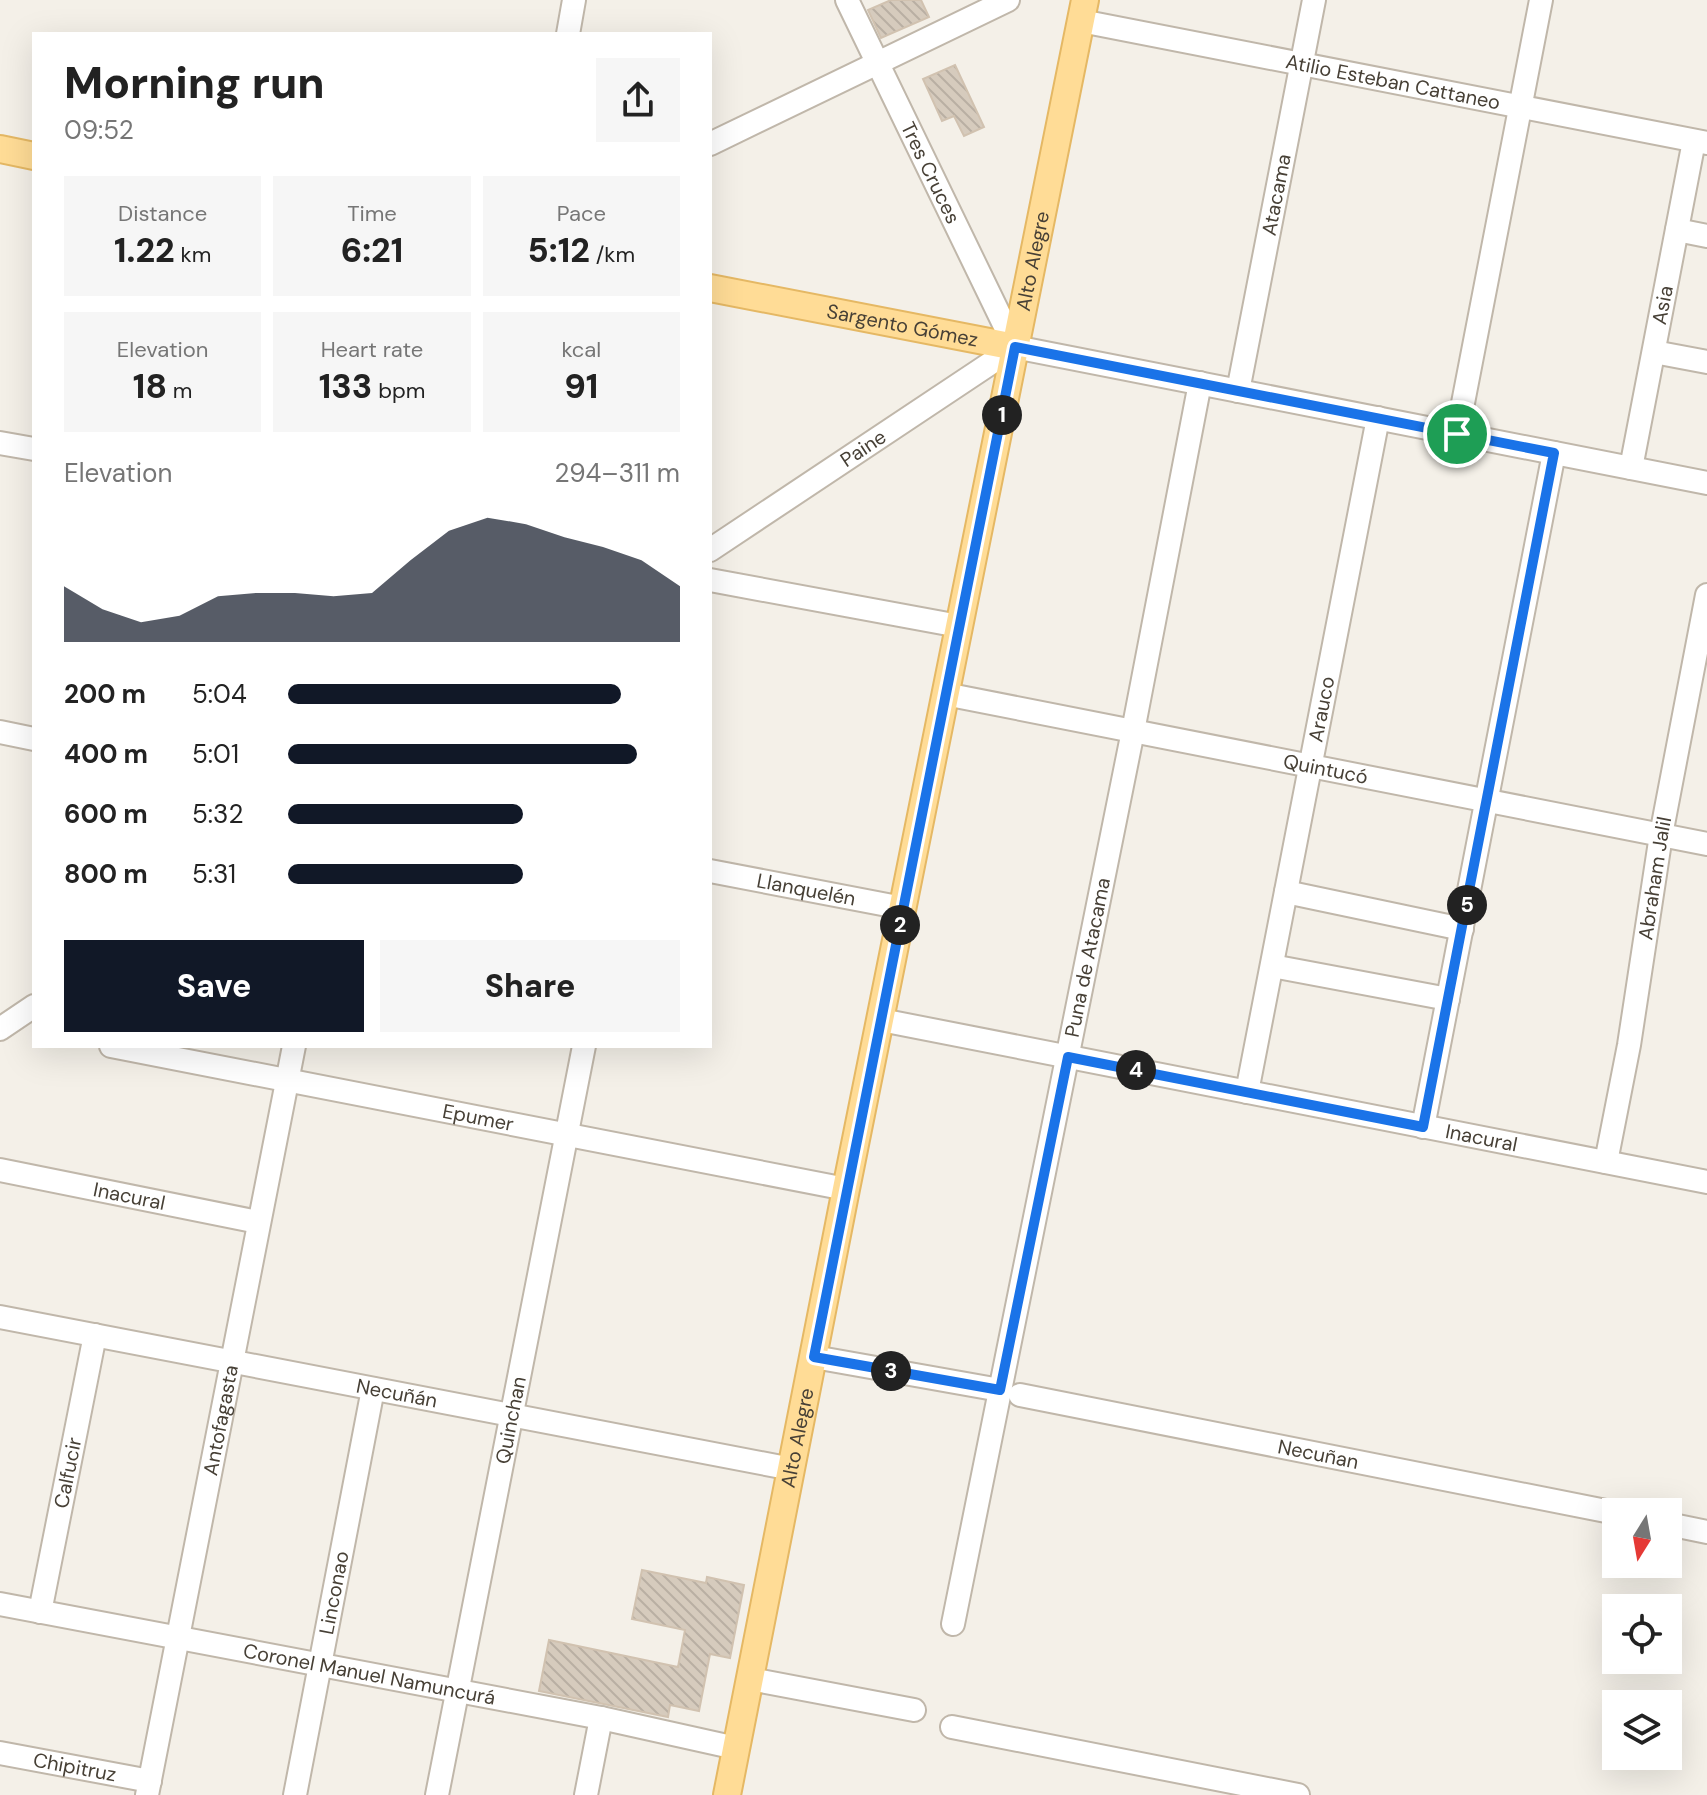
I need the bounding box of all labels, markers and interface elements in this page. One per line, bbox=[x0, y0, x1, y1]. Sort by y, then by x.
street label: Atilio Esteban Cattaneo bbox=[1284, 48, 1503, 115]
text: Morning run bbox=[64, 54, 325, 112]
button: share bbox=[596, 58, 680, 142]
text: 09:52 bbox=[64, 113, 134, 147]
street label: Tres Cruces bbox=[895, 118, 966, 228]
street label: Atacama bbox=[1256, 152, 1297, 238]
text: Distance bbox=[118, 199, 207, 228]
text: Time bbox=[347, 199, 397, 228]
text: Pace bbox=[557, 199, 606, 228]
street label: Alto Alegre bbox=[1010, 209, 1055, 313]
text: 1.22 bbox=[114, 228, 175, 273]
text: 6:21 bbox=[341, 228, 403, 273]
text: 5:12 bbox=[528, 228, 590, 273]
text: km bbox=[175, 240, 211, 269]
text: /km bbox=[590, 240, 635, 269]
street label: Asia bbox=[1646, 283, 1679, 327]
street label: Sargento Gómez bbox=[825, 298, 980, 353]
text: Elevation bbox=[117, 335, 209, 364]
text: Heart rate bbox=[321, 335, 423, 364]
text: kcal bbox=[561, 335, 601, 364]
text: 18 bbox=[133, 364, 167, 409]
text: 133 bbox=[319, 364, 372, 409]
text: 91 bbox=[564, 364, 598, 409]
text: m bbox=[167, 376, 192, 405]
text: bpm bbox=[372, 376, 425, 405]
pin: 1 bbox=[982, 395, 1022, 435]
text: 1 bbox=[998, 400, 1006, 429]
pin bbox=[1423, 400, 1491, 468]
icon: arrive bbox=[1435, 412, 1479, 456]
street label: Paine bbox=[835, 423, 891, 473]
text: Elevation bbox=[64, 456, 172, 490]
text: 294–311 m bbox=[555, 456, 680, 490]
street label: Arauco bbox=[1302, 674, 1341, 744]
text: 200 m bbox=[64, 677, 146, 711]
text: 5:04 bbox=[192, 677, 247, 711]
text: 400 m bbox=[64, 737, 148, 771]
text: 5:01 bbox=[192, 737, 239, 771]
street label: Quintucó bbox=[1281, 748, 1370, 790]
text: 600 m bbox=[64, 797, 148, 831]
text: 5:32 bbox=[192, 797, 243, 831]
street label: Abraham Jalil bbox=[1632, 814, 1677, 942]
text: 800 m bbox=[64, 857, 148, 891]
text: 5:31 bbox=[192, 857, 236, 891]
street label: Llanquelén bbox=[755, 867, 858, 912]
street label: Puna de Atacama bbox=[1059, 875, 1116, 1040]
pin: 5 bbox=[1447, 885, 1487, 925]
text: 5 bbox=[1460, 890, 1474, 919]
pin: 2 bbox=[880, 905, 920, 945]
text: 2 bbox=[894, 910, 906, 939]
button: Save bbox=[64, 940, 364, 1032]
button: Share bbox=[380, 940, 680, 1032]
pin: 4 bbox=[1116, 1050, 1156, 1090]
text: 4 bbox=[1129, 1055, 1143, 1084]
street label: Epumer bbox=[440, 1098, 516, 1137]
street label: Inacural bbox=[1443, 1118, 1520, 1158]
street label: Inacural bbox=[91, 1176, 168, 1216]
pin: 3 bbox=[871, 1351, 911, 1391]
text: 3 bbox=[884, 1356, 898, 1385]
street label: Antofagasta bbox=[197, 1363, 244, 1478]
street label: Necuñán bbox=[354, 1373, 439, 1414]
street label: Quinchan bbox=[489, 1374, 532, 1466]
street label: Alto Alegre bbox=[775, 1386, 820, 1490]
street label: Necuñan bbox=[1275, 1433, 1361, 1475]
street label: Calfucir bbox=[48, 1435, 87, 1510]
north arrow bbox=[1602, 1498, 1682, 1578]
map controls bbox=[1602, 1498, 1682, 1770]
street label: Linconao bbox=[313, 1549, 355, 1637]
button: locate bbox=[1602, 1594, 1682, 1674]
street label: Coronel Manuel Namuncurá bbox=[241, 1637, 498, 1711]
button: layers bbox=[1602, 1690, 1682, 1770]
street label: Chipitruz bbox=[31, 1746, 118, 1787]

